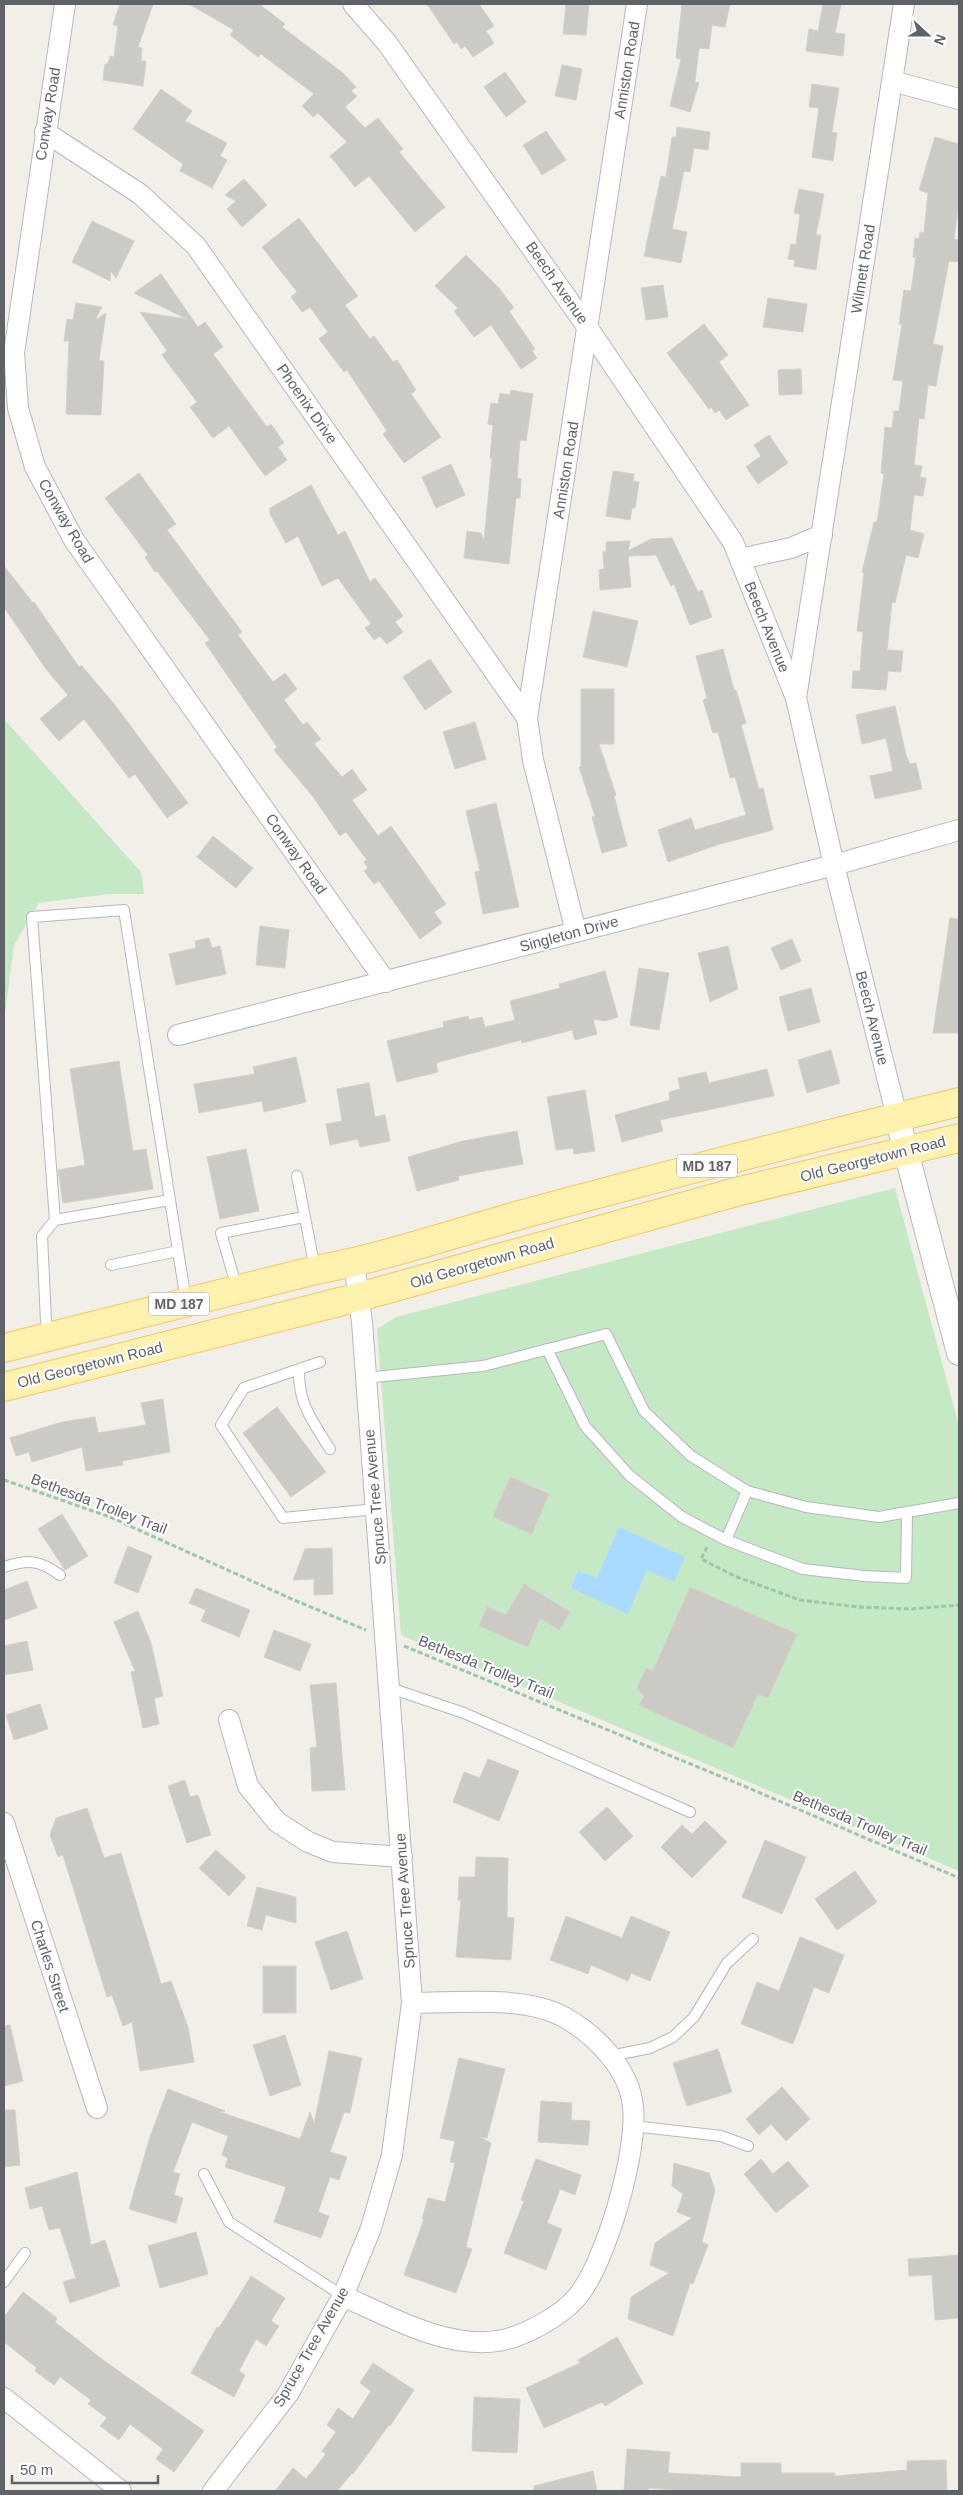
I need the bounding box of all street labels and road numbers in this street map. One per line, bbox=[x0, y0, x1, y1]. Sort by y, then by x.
street label: Anniston Road bbox=[610, 20, 643, 120]
street label: Conway Road bbox=[32, 66, 63, 162]
street label: Wilmett Road bbox=[847, 223, 878, 315]
street label: Beech Avenue bbox=[523, 238, 592, 327]
street label: Phoenix Drive bbox=[274, 361, 341, 447]
street label: Anniston Road bbox=[549, 420, 582, 520]
street label: Conway Road bbox=[36, 476, 97, 566]
street label: Beech Avenue bbox=[742, 579, 793, 675]
street label: Conway Road bbox=[262, 810, 330, 897]
street label: Singleton Drive bbox=[518, 912, 620, 955]
street label: Beech Avenue bbox=[853, 969, 892, 1067]
street label: Old Georgetown Road bbox=[798, 1132, 947, 1185]
road number: MD 187 bbox=[677, 1154, 737, 1178]
street label: Old Georgetown Road bbox=[408, 1234, 556, 1291]
road number: MD 187 bbox=[149, 1292, 209, 1316]
street label: Old Georgetown Road bbox=[15, 1338, 164, 1391]
street label: Spruce Tree Avenue bbox=[360, 1429, 389, 1565]
street label: Bethesda Trolley Trail bbox=[29, 1470, 170, 1537]
street label: Bethesda Trolley Trail bbox=[416, 1632, 556, 1701]
street label: Bethesda Trolley Trail bbox=[790, 1787, 930, 1859]
street label: Spruce Tree Avenue bbox=[391, 1833, 418, 1969]
street label: Charles Street bbox=[28, 1918, 74, 2015]
street label: Spruce Tree Avenue bbox=[269, 2284, 352, 2410]

